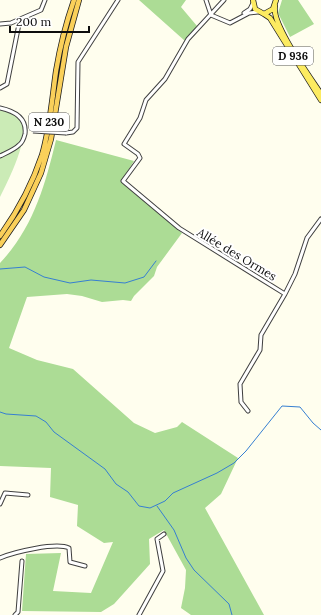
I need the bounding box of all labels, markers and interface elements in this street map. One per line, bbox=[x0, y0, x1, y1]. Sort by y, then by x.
scale bar bbox=[10, 8, 89, 34]
text: 200 m bbox=[16, 14, 52, 29]
road number: D 936 bbox=[273, 47, 313, 65]
road number: N 230 bbox=[29, 113, 69, 131]
street label: Allée des Ormes bbox=[194, 224, 280, 284]

